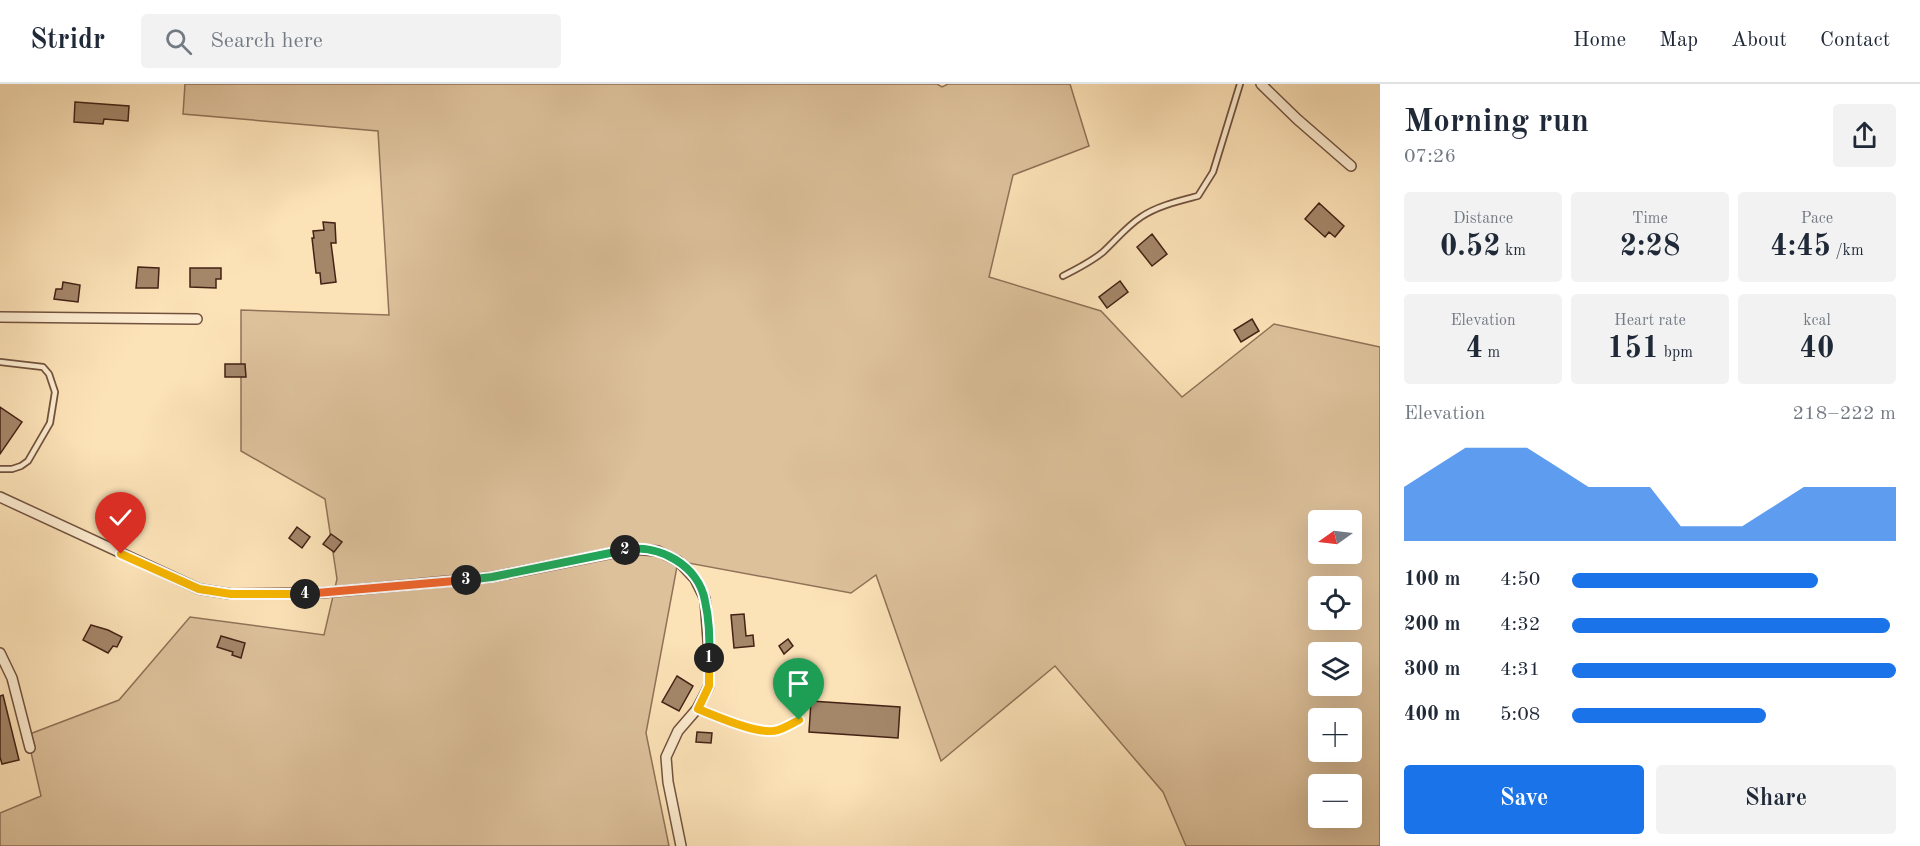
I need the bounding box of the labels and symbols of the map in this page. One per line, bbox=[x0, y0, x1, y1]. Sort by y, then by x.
pin bbox=[95, 492, 146, 554]
north arrow bbox=[1308, 510, 1362, 564]
pin: 2 bbox=[610, 535, 640, 565]
pin: 3 bbox=[451, 565, 481, 595]
pin: 4 bbox=[290, 579, 320, 609]
pin: 1 bbox=[694, 643, 724, 673]
pin bbox=[773, 658, 824, 720]

